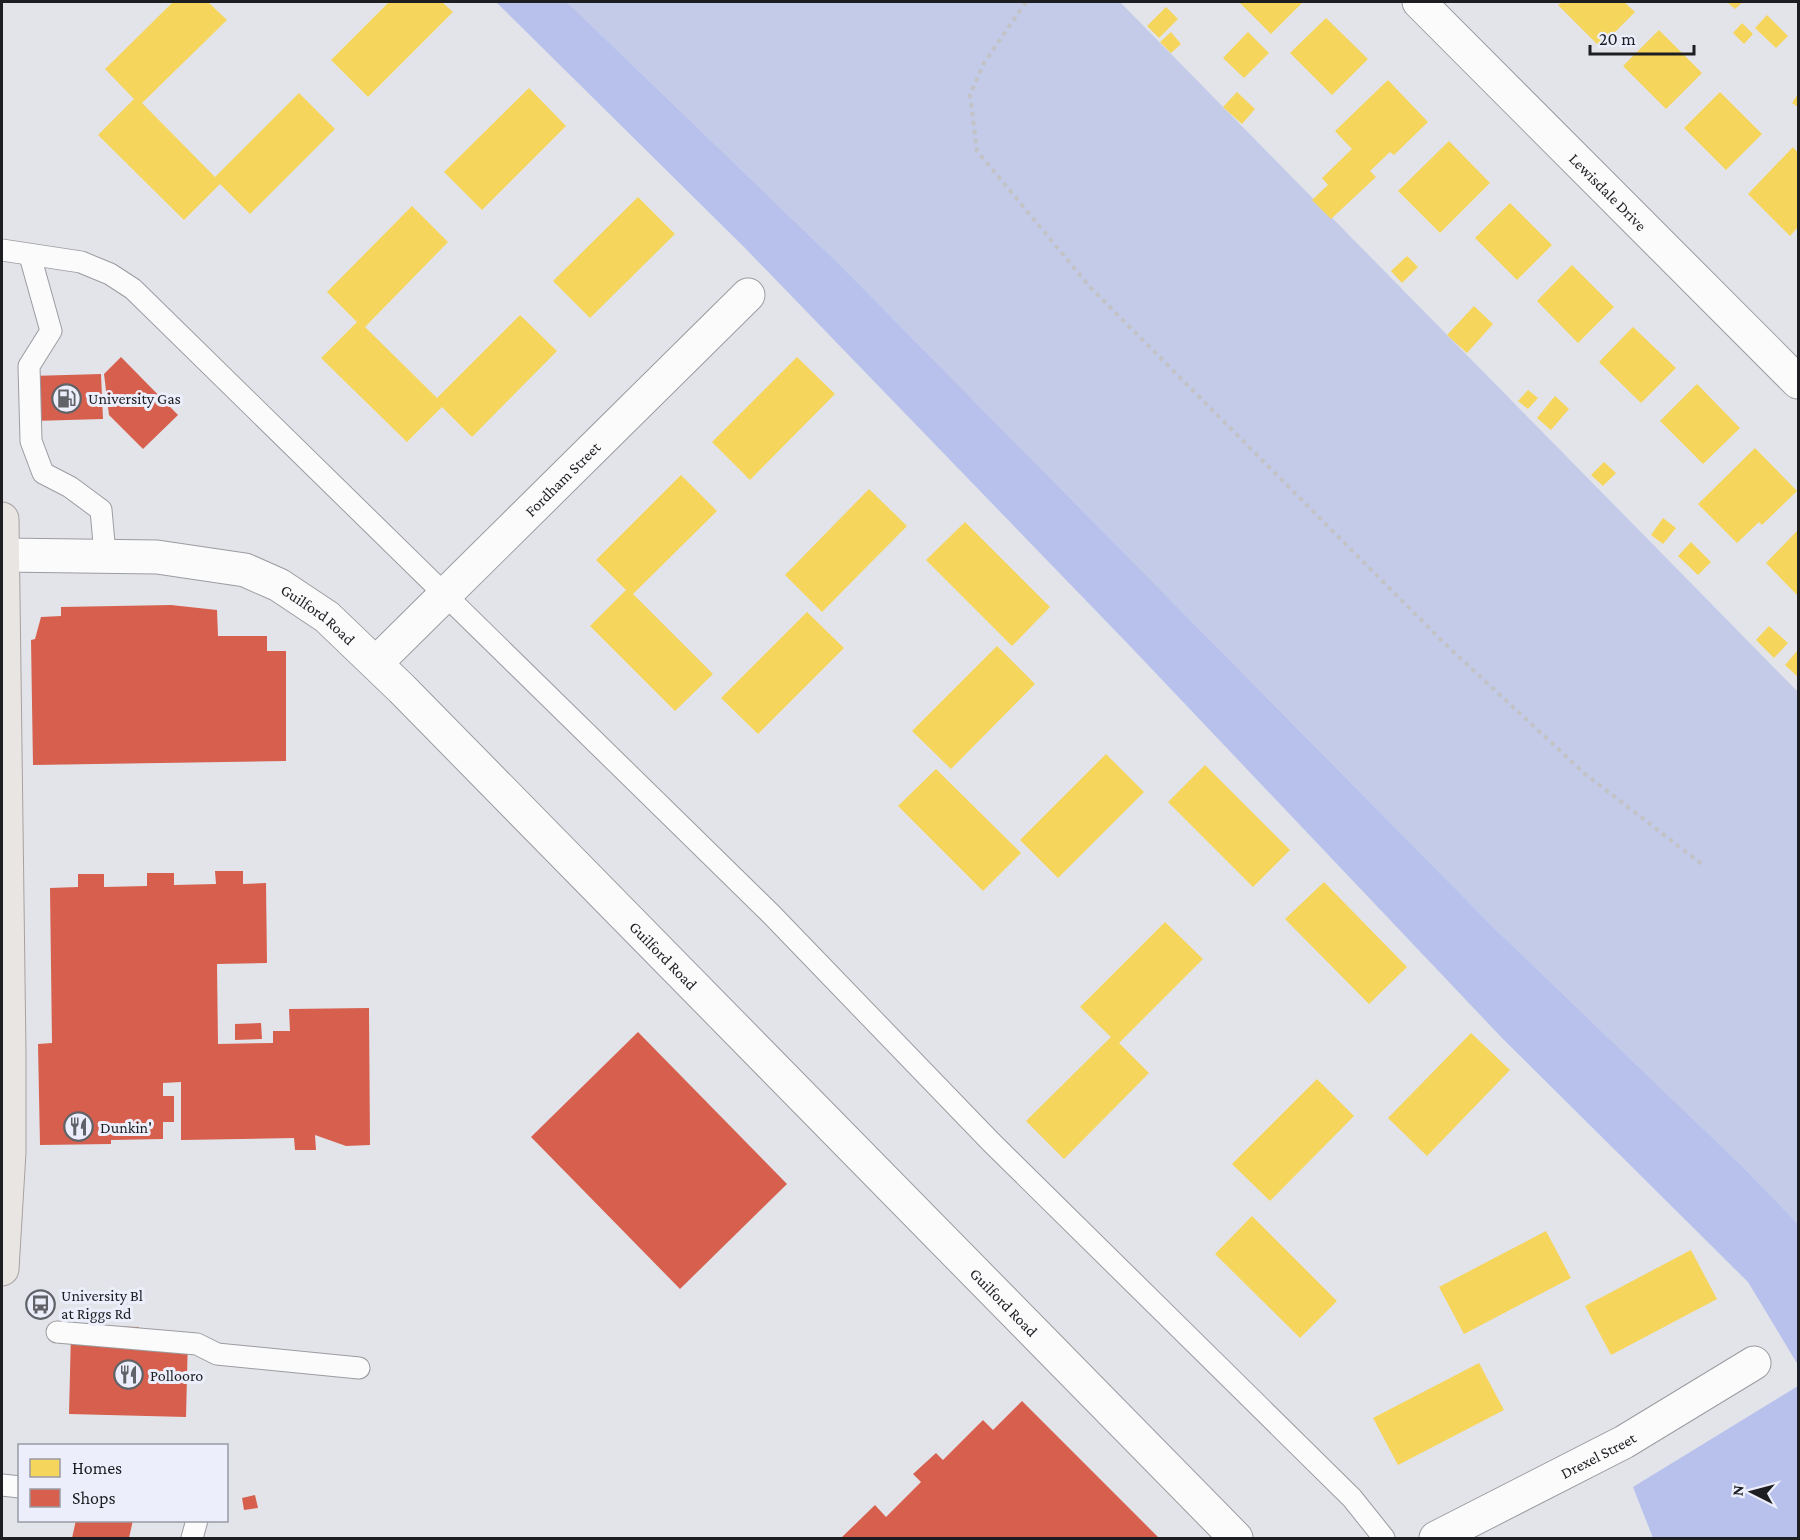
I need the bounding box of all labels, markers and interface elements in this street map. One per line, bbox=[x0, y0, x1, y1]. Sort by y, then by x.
scale bar bbox=[1590, 18, 1694, 56]
text: 20 m bbox=[1599, 29, 1636, 49]
street label: Lewisdale Drive bbox=[1566, 150, 1650, 234]
fuel station icon: University Gas bbox=[51, 382, 83, 414]
place label: University Gas bbox=[88, 390, 181, 408]
street label: Fordham Street bbox=[521, 438, 604, 519]
street label: Guilford Road bbox=[278, 580, 359, 648]
street label: Guilford Road bbox=[626, 918, 701, 993]
restaurant icon: Dunkin' bbox=[63, 1111, 95, 1143]
place label: Dunkin' bbox=[100, 1119, 152, 1136]
street label: Guilford Road bbox=[967, 1264, 1042, 1340]
place label: University Bl at Riggs Rd bbox=[61, 1287, 143, 1323]
bus stop icon: University Bl at Riggs Rd bbox=[24, 1288, 56, 1320]
restaurant icon: Pollooro bbox=[113, 1359, 145, 1391]
place label: Pollooro bbox=[150, 1367, 203, 1384]
street label: Drexel Street bbox=[1558, 1428, 1639, 1481]
legend bbox=[18, 1444, 228, 1522]
text: Homes bbox=[72, 1458, 122, 1478]
north arrow bbox=[1722, 1462, 1782, 1522]
text: N bbox=[1729, 1484, 1747, 1497]
text: Shops bbox=[72, 1488, 116, 1508]

